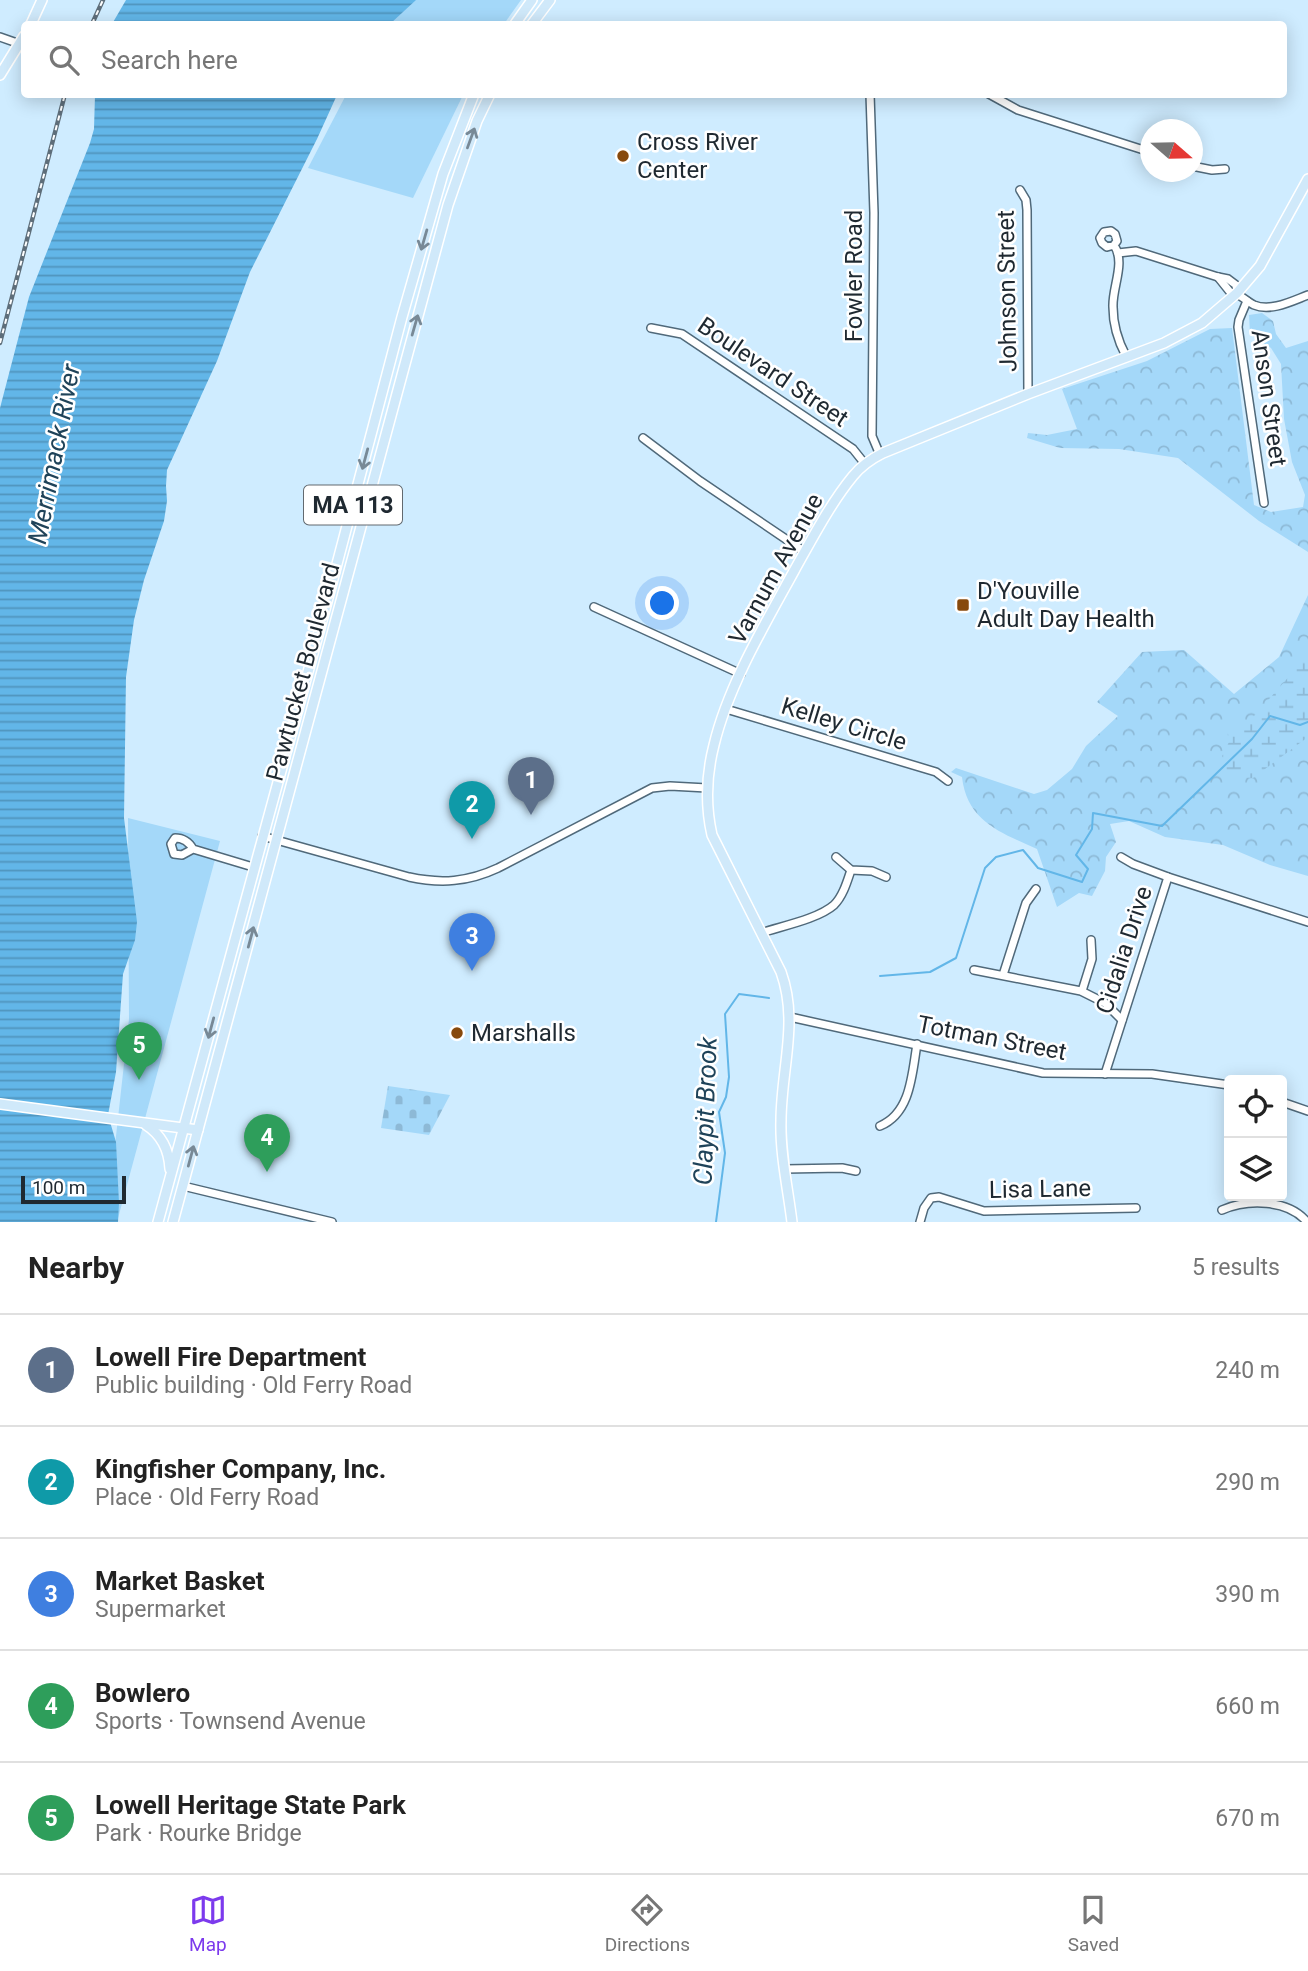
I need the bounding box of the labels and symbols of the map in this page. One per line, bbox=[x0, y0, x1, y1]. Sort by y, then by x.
north arrow bbox=[1140, 119, 1203, 182]
one-way arrow bbox=[466, 128, 478, 150]
place label: Cross River Center bbox=[637, 128, 758, 184]
marker: Cross River Center bbox=[615, 148, 631, 164]
street label: Fowler Road bbox=[840, 210, 868, 342]
street label: Johnson Street bbox=[992, 210, 1022, 372]
one-way arrow bbox=[417, 228, 430, 250]
street label: Boulevard Street bbox=[692, 311, 854, 433]
one-way arrow bbox=[409, 314, 422, 336]
street label: Anson Street bbox=[1246, 328, 1292, 468]
water label: Merrimack River bbox=[22, 360, 86, 546]
one-way arrow bbox=[358, 447, 371, 470]
road number: MA 113 bbox=[304, 485, 402, 524]
street label: Varnum Avenue bbox=[723, 489, 829, 649]
street label: Pawtucket Boulevard bbox=[260, 560, 346, 784]
place label: D'Youville Adult Day Health bbox=[977, 577, 1155, 633]
your location bbox=[645, 586, 679, 620]
marker: D'Youville Adult Day Health bbox=[955, 597, 971, 613]
street label: Kelley Circle bbox=[778, 692, 910, 756]
pin: 1 bbox=[508, 757, 554, 815]
pin: 2 bbox=[449, 781, 495, 839]
street label: Cidalia Drive bbox=[1090, 883, 1158, 1017]
pin: 3 bbox=[449, 913, 495, 971]
one-way arrow bbox=[245, 926, 258, 948]
street label: Totman Street bbox=[915, 1010, 1069, 1066]
one-way arrow bbox=[204, 1016, 217, 1038]
place label: Marshalls bbox=[471, 1019, 576, 1047]
pin: 5 bbox=[116, 1022, 162, 1080]
marker: Marshalls bbox=[449, 1025, 465, 1041]
water label: Claypit Brook bbox=[687, 1035, 723, 1186]
pin: 4 bbox=[244, 1114, 290, 1172]
one-way arrow bbox=[186, 1145, 199, 1167]
scale bar bbox=[21, 1173, 126, 1205]
street label: Lisa Lane bbox=[989, 1174, 1091, 1204]

